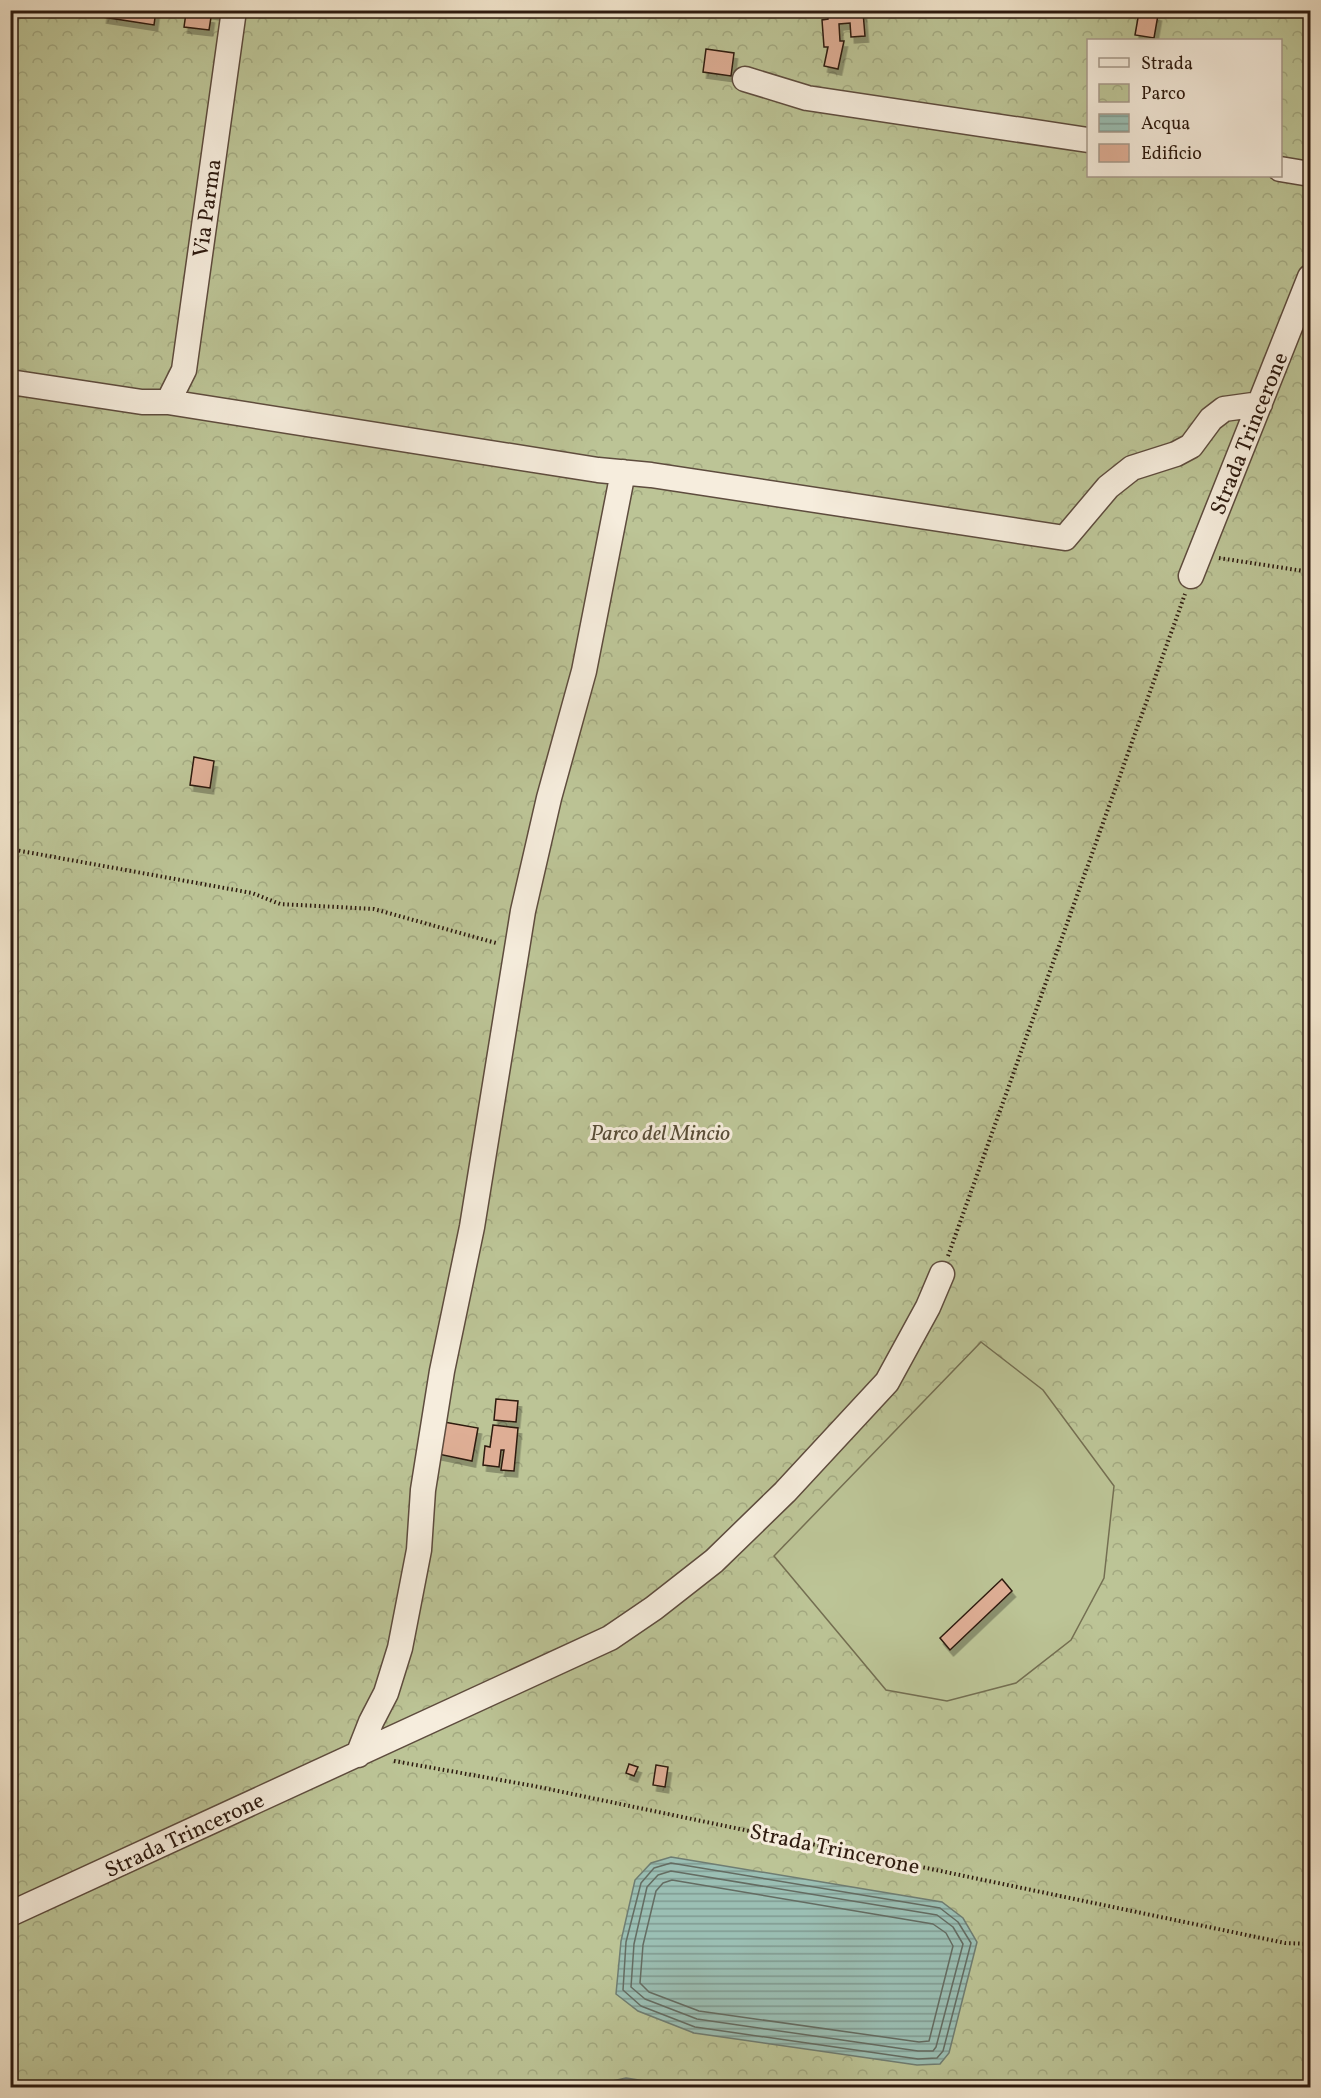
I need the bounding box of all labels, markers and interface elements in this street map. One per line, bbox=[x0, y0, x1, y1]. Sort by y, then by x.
legend bbox=[1087, 39, 1282, 177]
text: Strada bbox=[1141, 52, 1193, 77]
text: Parco bbox=[1141, 82, 1186, 107]
text: Acqua bbox=[1141, 112, 1190, 137]
text: Edificio bbox=[1141, 142, 1202, 167]
street label: Via Parma bbox=[186, 157, 231, 260]
street label: Strada Trincerone bbox=[1204, 348, 1297, 520]
park label: Parco del Mincio bbox=[590, 1119, 730, 1150]
street label: Strada Trincerone bbox=[100, 1786, 270, 1887]
street label: Strada Trincerone bbox=[747, 1817, 922, 1884]

